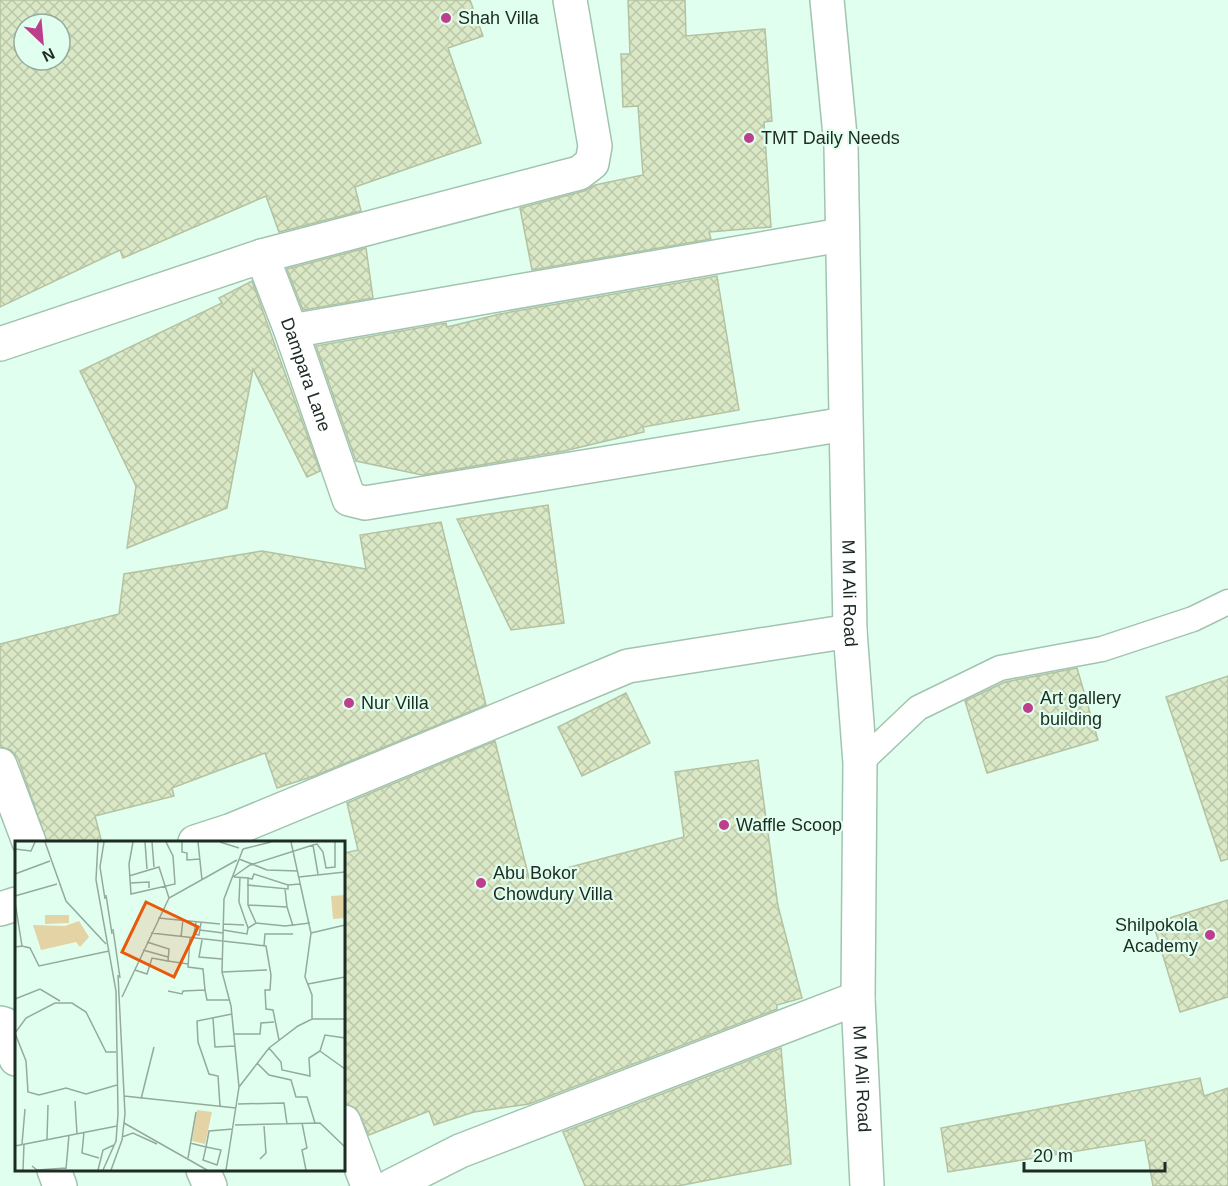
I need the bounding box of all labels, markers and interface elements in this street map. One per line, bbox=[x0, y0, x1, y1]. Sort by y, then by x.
place label: Shah Villa bbox=[458, 8, 540, 28]
marker: Shah Villa bbox=[439, 11, 453, 25]
north arrow bbox=[12, 12, 72, 72]
text: N bbox=[39, 45, 57, 65]
place label: TMT Daily Needs bbox=[761, 128, 900, 148]
marker: TMT Daily Needs bbox=[742, 131, 756, 145]
street label: Dampara Lane bbox=[277, 315, 335, 434]
street label: M M Ali Road bbox=[838, 540, 861, 648]
place label: Art gallery building bbox=[1040, 688, 1121, 729]
place label: Nur Villa bbox=[361, 693, 430, 713]
marker: Nur Villa bbox=[342, 696, 356, 710]
marker: Art gallery building bbox=[1021, 701, 1035, 715]
place label: Waffle Scoop bbox=[736, 815, 842, 835]
marker: Waffle Scoop bbox=[717, 818, 731, 832]
inset map bbox=[15, 841, 345, 1171]
place label: Abu Bokor Chowdury Villa bbox=[493, 863, 614, 904]
marker: Abu Bokor Chowdury Villa bbox=[474, 876, 488, 890]
place label: Shilpokola Academy bbox=[1115, 915, 1199, 956]
marker: Shilpokola Academy bbox=[1203, 928, 1217, 942]
street label: M M Ali Road bbox=[849, 1025, 874, 1133]
scale bar bbox=[1024, 1135, 1165, 1173]
text: 20 m bbox=[1033, 1146, 1073, 1166]

